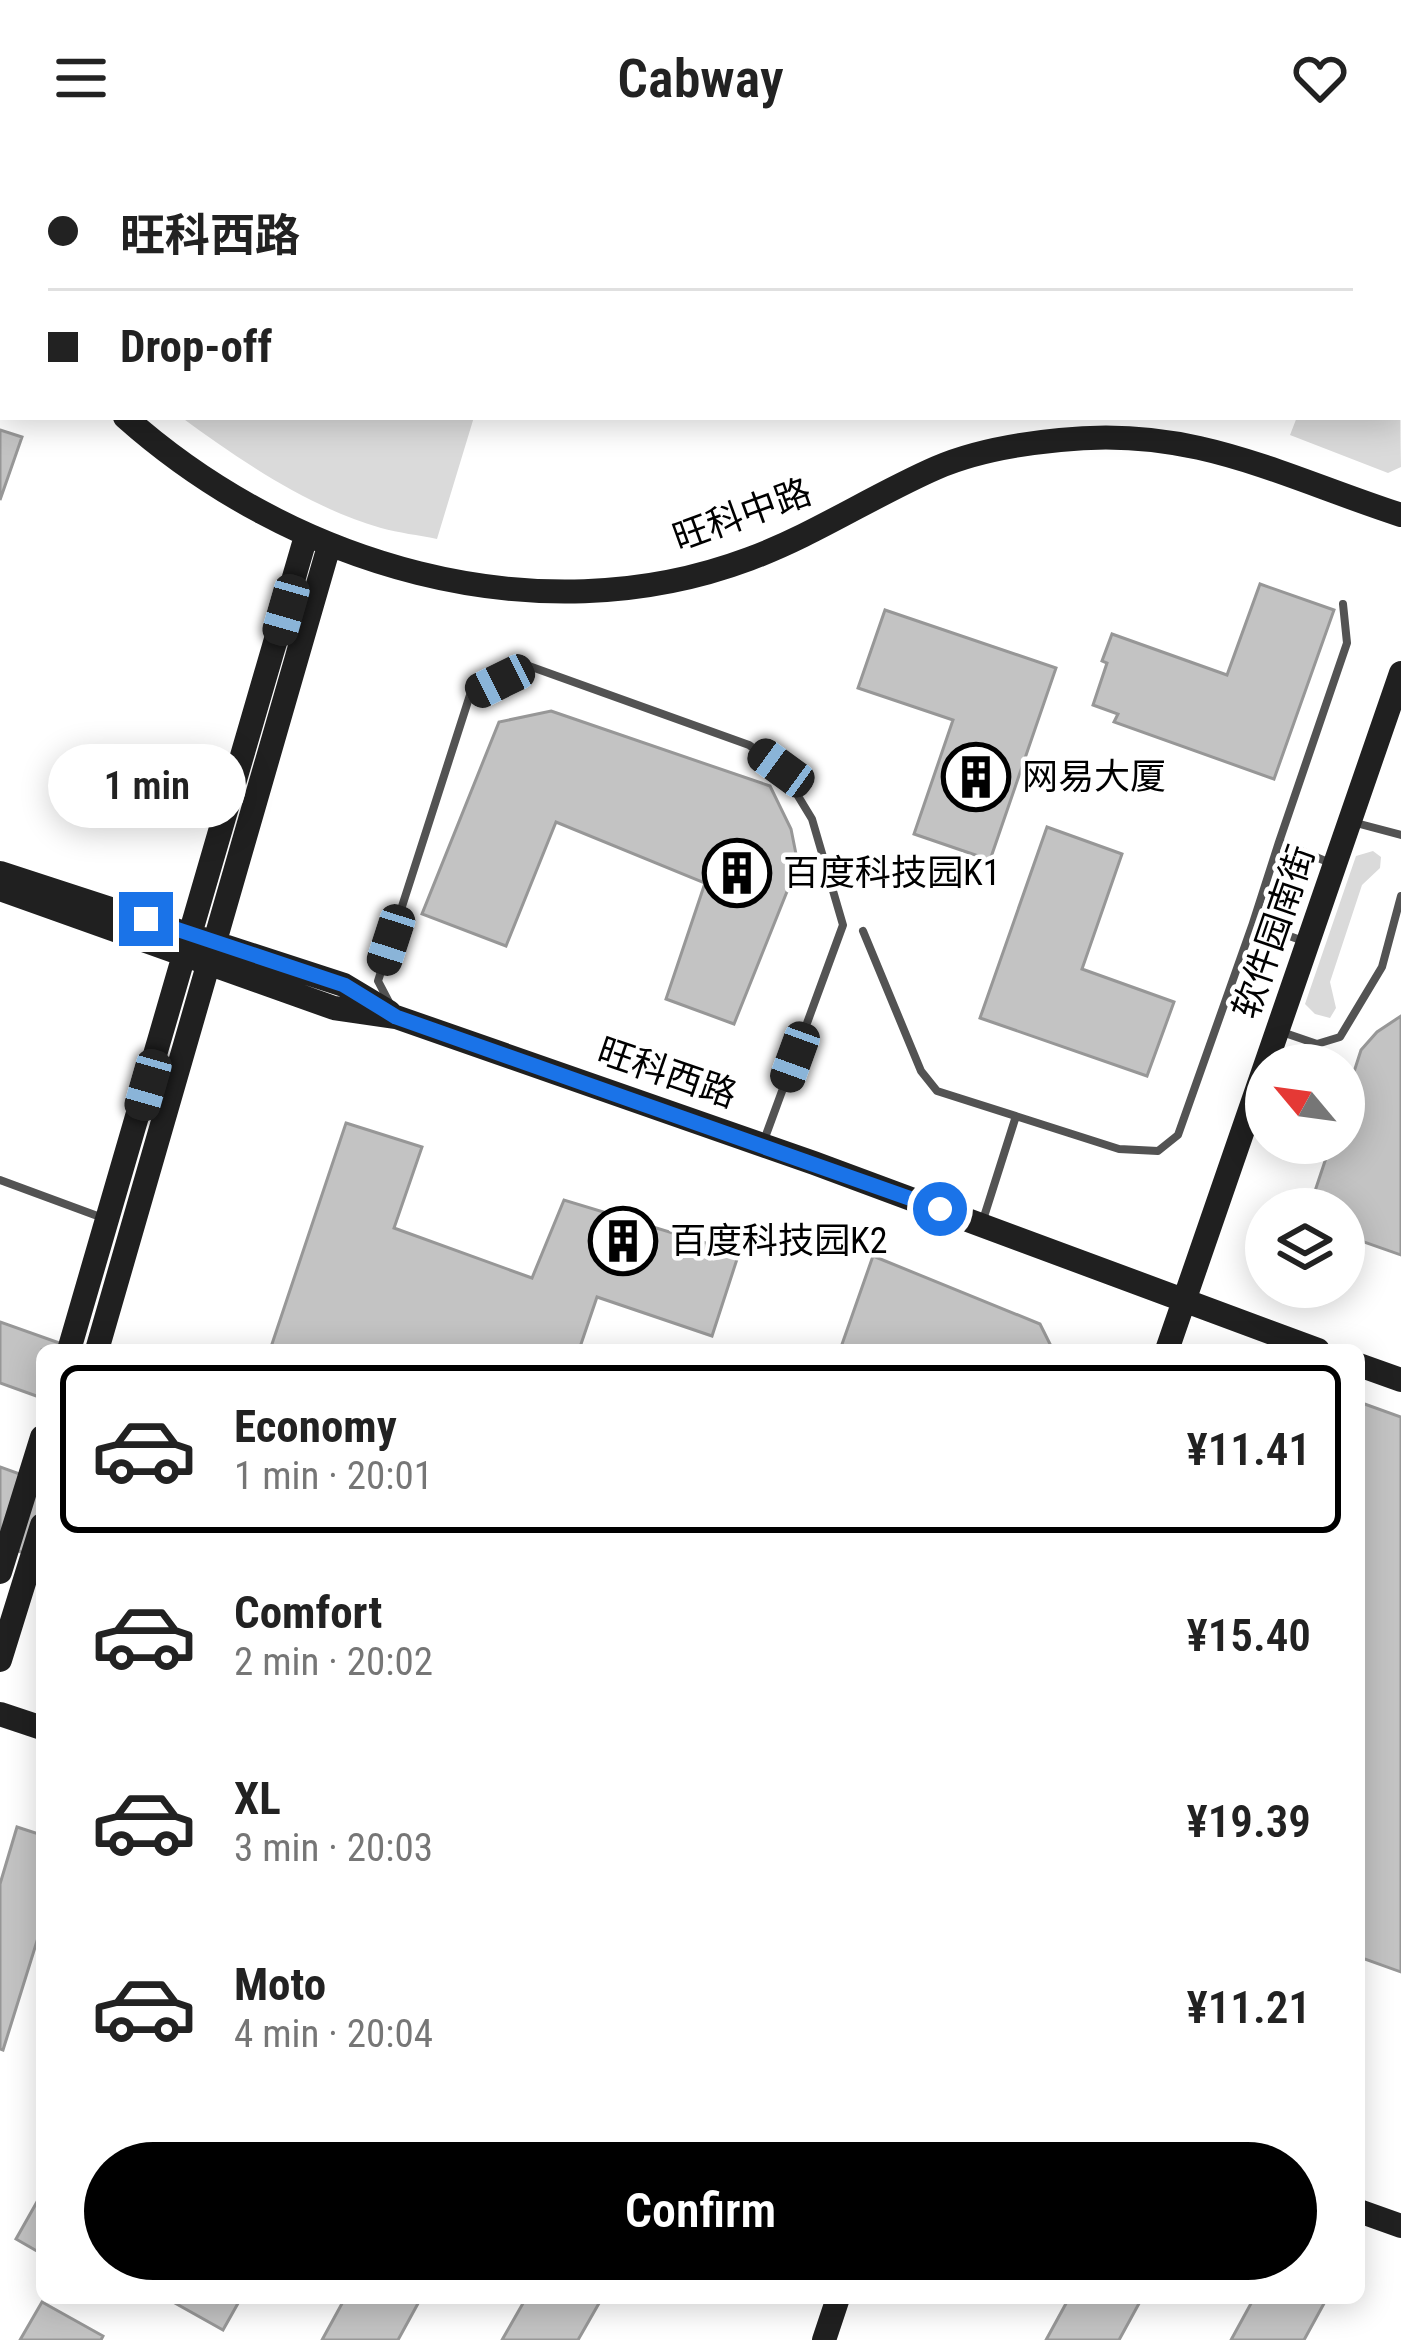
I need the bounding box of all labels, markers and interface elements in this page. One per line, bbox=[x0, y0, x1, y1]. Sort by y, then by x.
icon: menu bbox=[48, 45, 114, 111]
icon: heart bbox=[1287, 45, 1353, 111]
text: Cabway bbox=[617, 47, 784, 110]
text: 旺科西路 bbox=[120, 209, 300, 262]
text: Drop-off bbox=[120, 320, 272, 373]
street label: 旺科中路 bbox=[667, 471, 817, 559]
car bbox=[259, 570, 313, 650]
car bbox=[460, 649, 540, 713]
car bbox=[741, 732, 821, 804]
building icon: 网易大厦 bbox=[941, 742, 1011, 812]
callout: 1 min bbox=[47, 745, 245, 829]
place label: 网易大厦 bbox=[1022, 756, 1166, 798]
text: 1 min bbox=[104, 763, 190, 809]
building icon: 百度科技园K1 bbox=[702, 838, 772, 908]
street label: 软件园南街 bbox=[1225, 840, 1323, 1024]
place label: 百度科技园K1 bbox=[783, 852, 1000, 894]
route end bbox=[119, 892, 173, 946]
car bbox=[363, 900, 419, 980]
car bbox=[766, 1017, 824, 1097]
street label: 旺科西路 bbox=[592, 1030, 742, 1116]
north arrow bbox=[1245, 1044, 1365, 1164]
map controls bbox=[1245, 1044, 1365, 1308]
car bbox=[121, 1045, 175, 1125]
route start bbox=[913, 1182, 967, 1236]
button: layers bbox=[1245, 1188, 1365, 1308]
building icon: 百度科技园K2 bbox=[588, 1206, 658, 1276]
place label: 百度科技园K2 bbox=[670, 1220, 887, 1262]
icon: car bbox=[90, 1395, 198, 1503]
text: Economy bbox=[234, 1400, 397, 1453]
text: ¥11.41 bbox=[1186, 1423, 1311, 1476]
text: 1 min · 20:01 bbox=[234, 1453, 433, 1499]
icon: car bbox=[90, 1581, 198, 1689]
text: Comfort bbox=[234, 1586, 382, 1639]
text: ¥15.40 bbox=[1186, 1609, 1311, 1662]
text: 2 min · 20:02 bbox=[234, 1639, 433, 1685]
icon: car bbox=[90, 1767, 198, 1875]
text: XL bbox=[234, 1772, 281, 1825]
text: ¥19.39 bbox=[1186, 1795, 1311, 1848]
text: 3 min · 20:03 bbox=[234, 1825, 433, 1871]
icon: car bbox=[90, 1953, 198, 2061]
text: Moto bbox=[234, 1958, 326, 2011]
text: ¥11.21 bbox=[1186, 1981, 1311, 2034]
text: 4 min · 20:04 bbox=[234, 2011, 433, 2057]
button: Confirm bbox=[84, 2142, 1317, 2280]

